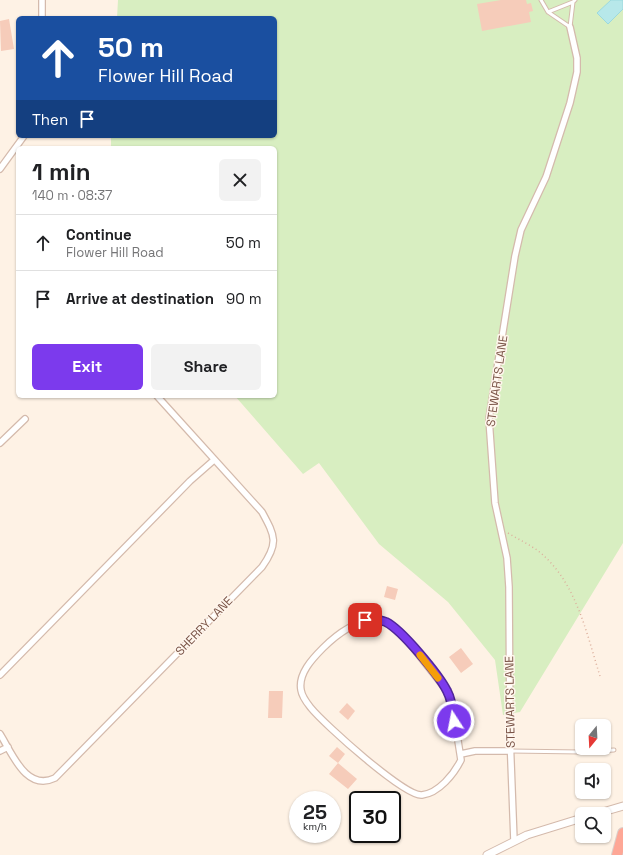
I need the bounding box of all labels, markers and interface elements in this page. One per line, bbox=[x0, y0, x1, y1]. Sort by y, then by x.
text: 50 m bbox=[98, 29, 164, 65]
icon: ahead bbox=[32, 32, 84, 84]
text: Flower Hill Road bbox=[98, 64, 233, 87]
icon: arrive bbox=[76, 108, 98, 130]
text: Then bbox=[32, 110, 68, 129]
text: 1 min bbox=[32, 156, 91, 187]
button: close bbox=[219, 159, 261, 201]
text: 140 m · 08:37 bbox=[32, 187, 112, 204]
text: Continue bbox=[66, 225, 132, 244]
icon: ahead bbox=[32, 232, 54, 254]
text: 50 m bbox=[226, 233, 261, 252]
text: Flower Hill Road bbox=[66, 244, 164, 261]
icon: arrive bbox=[32, 288, 54, 310]
text: Arrive at destination bbox=[66, 289, 214, 308]
text: 90 m bbox=[226, 289, 262, 308]
street label: STEWARTS LANE bbox=[483, 334, 511, 428]
button: Exit bbox=[32, 344, 143, 390]
button: Share bbox=[151, 344, 261, 390]
street label: SHERRY LANE bbox=[172, 593, 236, 659]
pin bbox=[348, 603, 382, 637]
icon: arrive bbox=[354, 609, 376, 631]
street label: STEWARTS LANE bbox=[501, 656, 519, 748]
position arrow bbox=[433, 700, 475, 742]
north arrow bbox=[575, 719, 611, 755]
map controls bbox=[575, 719, 611, 843]
button: sound bbox=[575, 763, 611, 799]
speed limit sign: 30 bbox=[349, 791, 401, 843]
text: 25 bbox=[303, 799, 327, 825]
button: search bbox=[575, 807, 611, 843]
text: km/h bbox=[303, 820, 327, 833]

